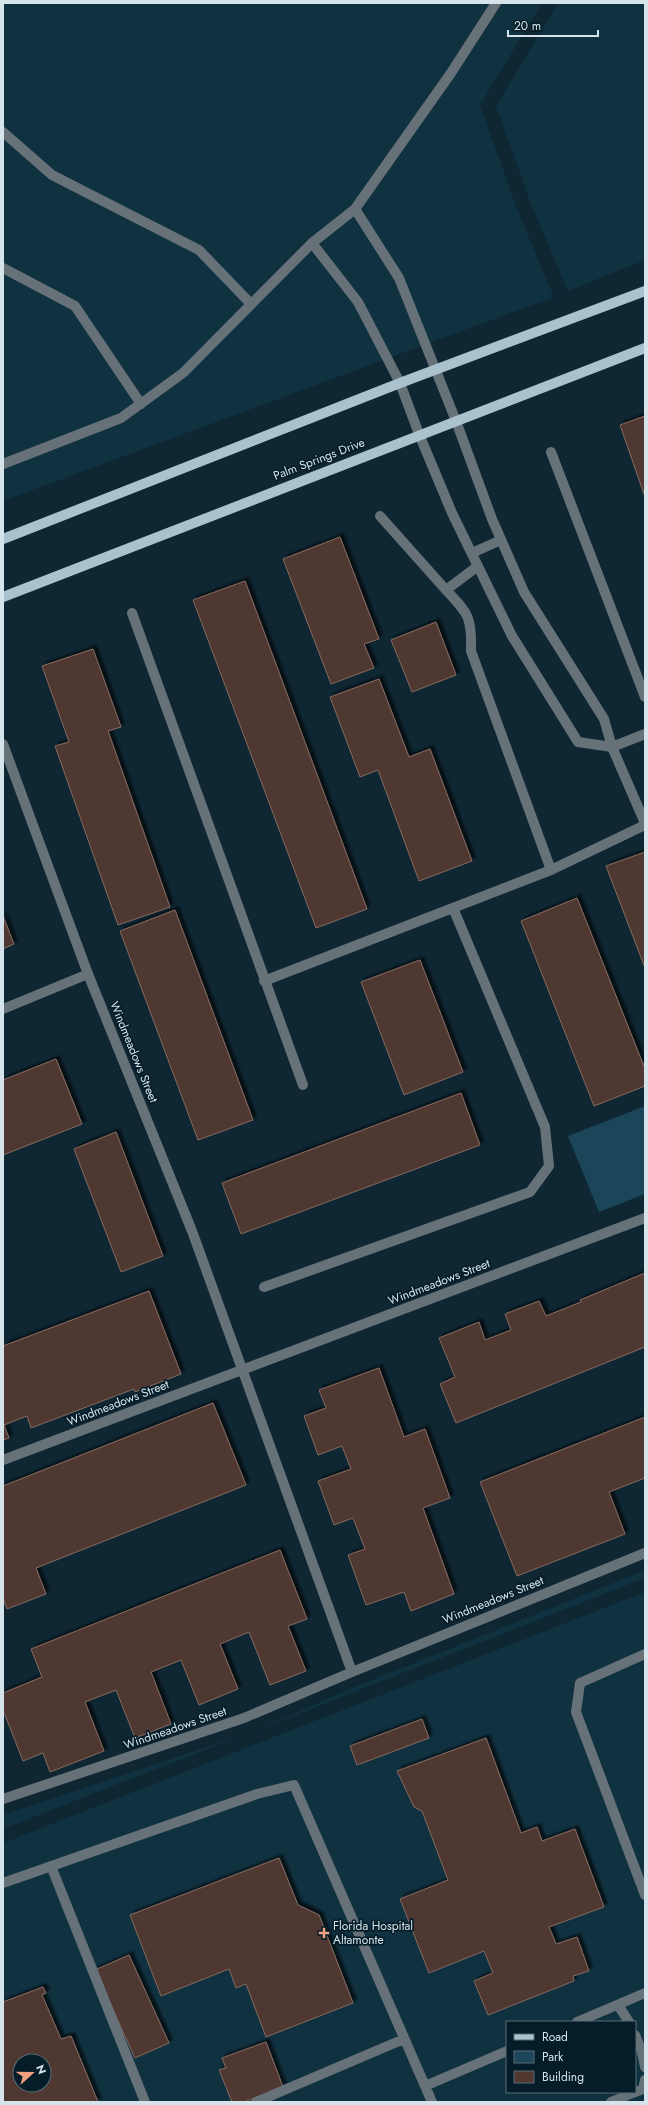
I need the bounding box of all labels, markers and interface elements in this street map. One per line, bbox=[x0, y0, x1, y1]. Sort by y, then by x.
scale bar bbox=[508, 12, 598, 38]
text: 20 m bbox=[514, 17, 541, 35]
street label: Palm Springs Drive bbox=[271, 433, 367, 485]
street label: Windmeadows Street bbox=[105, 999, 163, 1105]
street label: Windmeadows Street bbox=[385, 1254, 493, 1310]
street label: Windmeadows Street bbox=[64, 1375, 172, 1431]
street label: Windmeadows Street bbox=[440, 1571, 546, 1629]
street label: Windmeadows Street bbox=[121, 1702, 229, 1754]
place label: Florida Hospital Altamonte bbox=[333, 1917, 413, 1949]
marker: Florida Hospital Altamonte bbox=[318, 1927, 330, 1939]
legend bbox=[506, 2021, 636, 2093]
text: Road bbox=[542, 2028, 568, 2046]
text: Park bbox=[542, 2048, 564, 2066]
north arrow bbox=[12, 2053, 52, 2093]
text: N bbox=[32, 2062, 50, 2076]
text: Building bbox=[542, 2068, 584, 2086]

